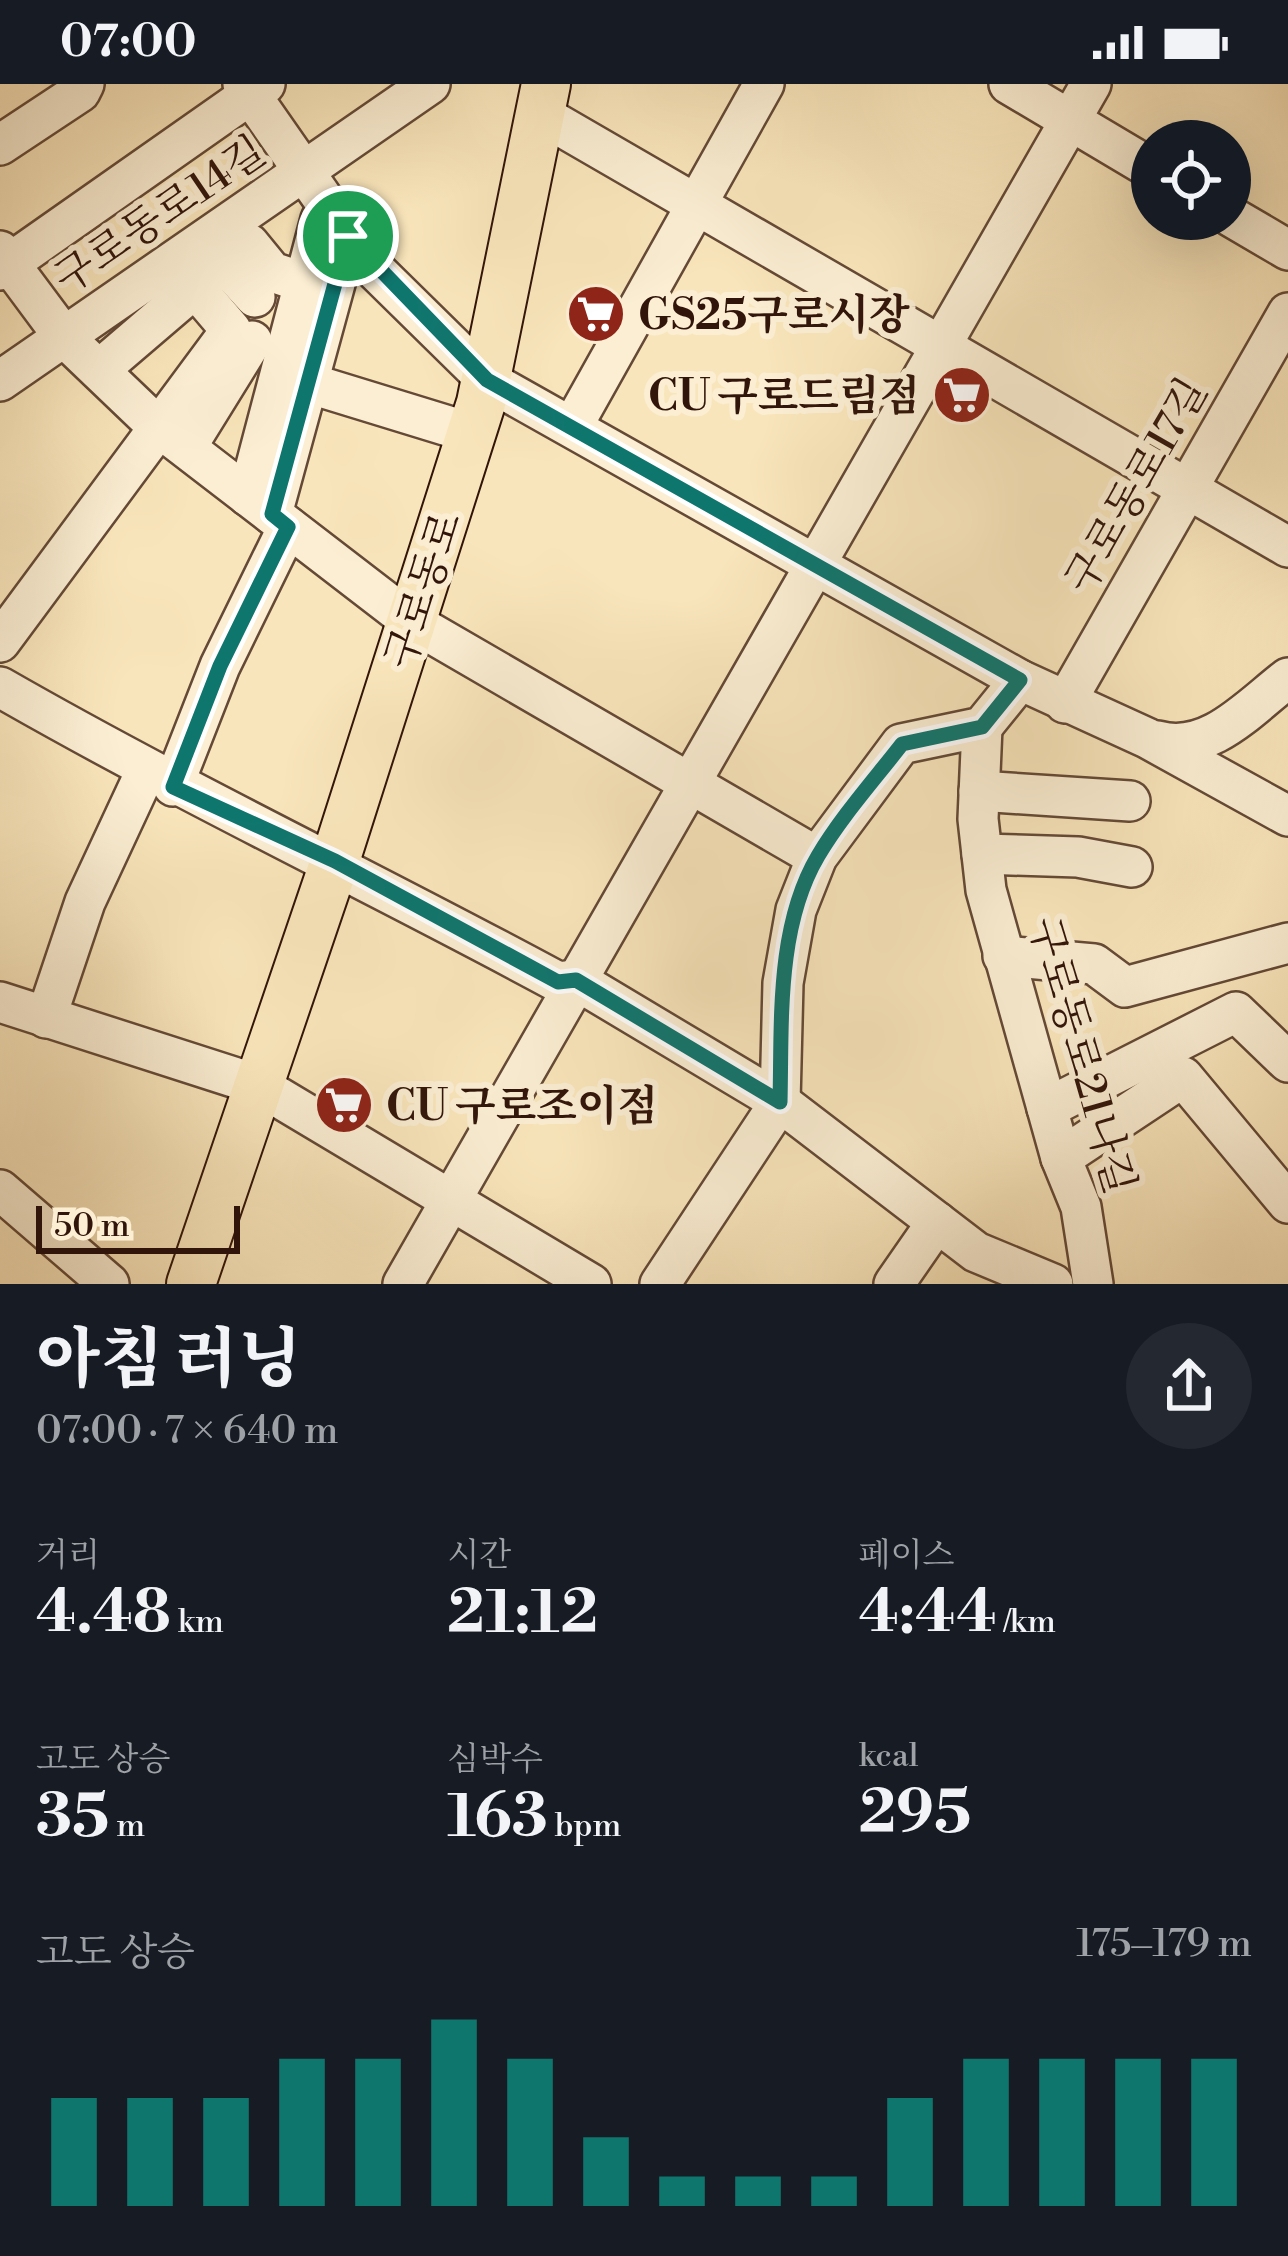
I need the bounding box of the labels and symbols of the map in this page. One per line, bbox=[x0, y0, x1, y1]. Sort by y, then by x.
street label: 구로동로14길 bbox=[44, 126, 276, 306]
pin bbox=[297, 185, 399, 287]
supermarket icon: GS25구로시장 bbox=[565, 283, 627, 345]
place label: GS25구로시장 bbox=[638, 290, 910, 343]
supermarket icon: CU 구로드림점 bbox=[931, 364, 993, 426]
street label: 구로동로17길 bbox=[1054, 369, 1220, 603]
place label: CU 구로드림점 bbox=[648, 371, 920, 424]
street label: 구로동로 bbox=[374, 505, 475, 676]
street label: 구로동로21나길 bbox=[1016, 911, 1145, 1200]
supermarket icon: CU 구로조이점 bbox=[313, 1074, 375, 1136]
place label: CU 구로조이점 bbox=[386, 1081, 658, 1134]
scale bar bbox=[36, 1200, 240, 1253]

